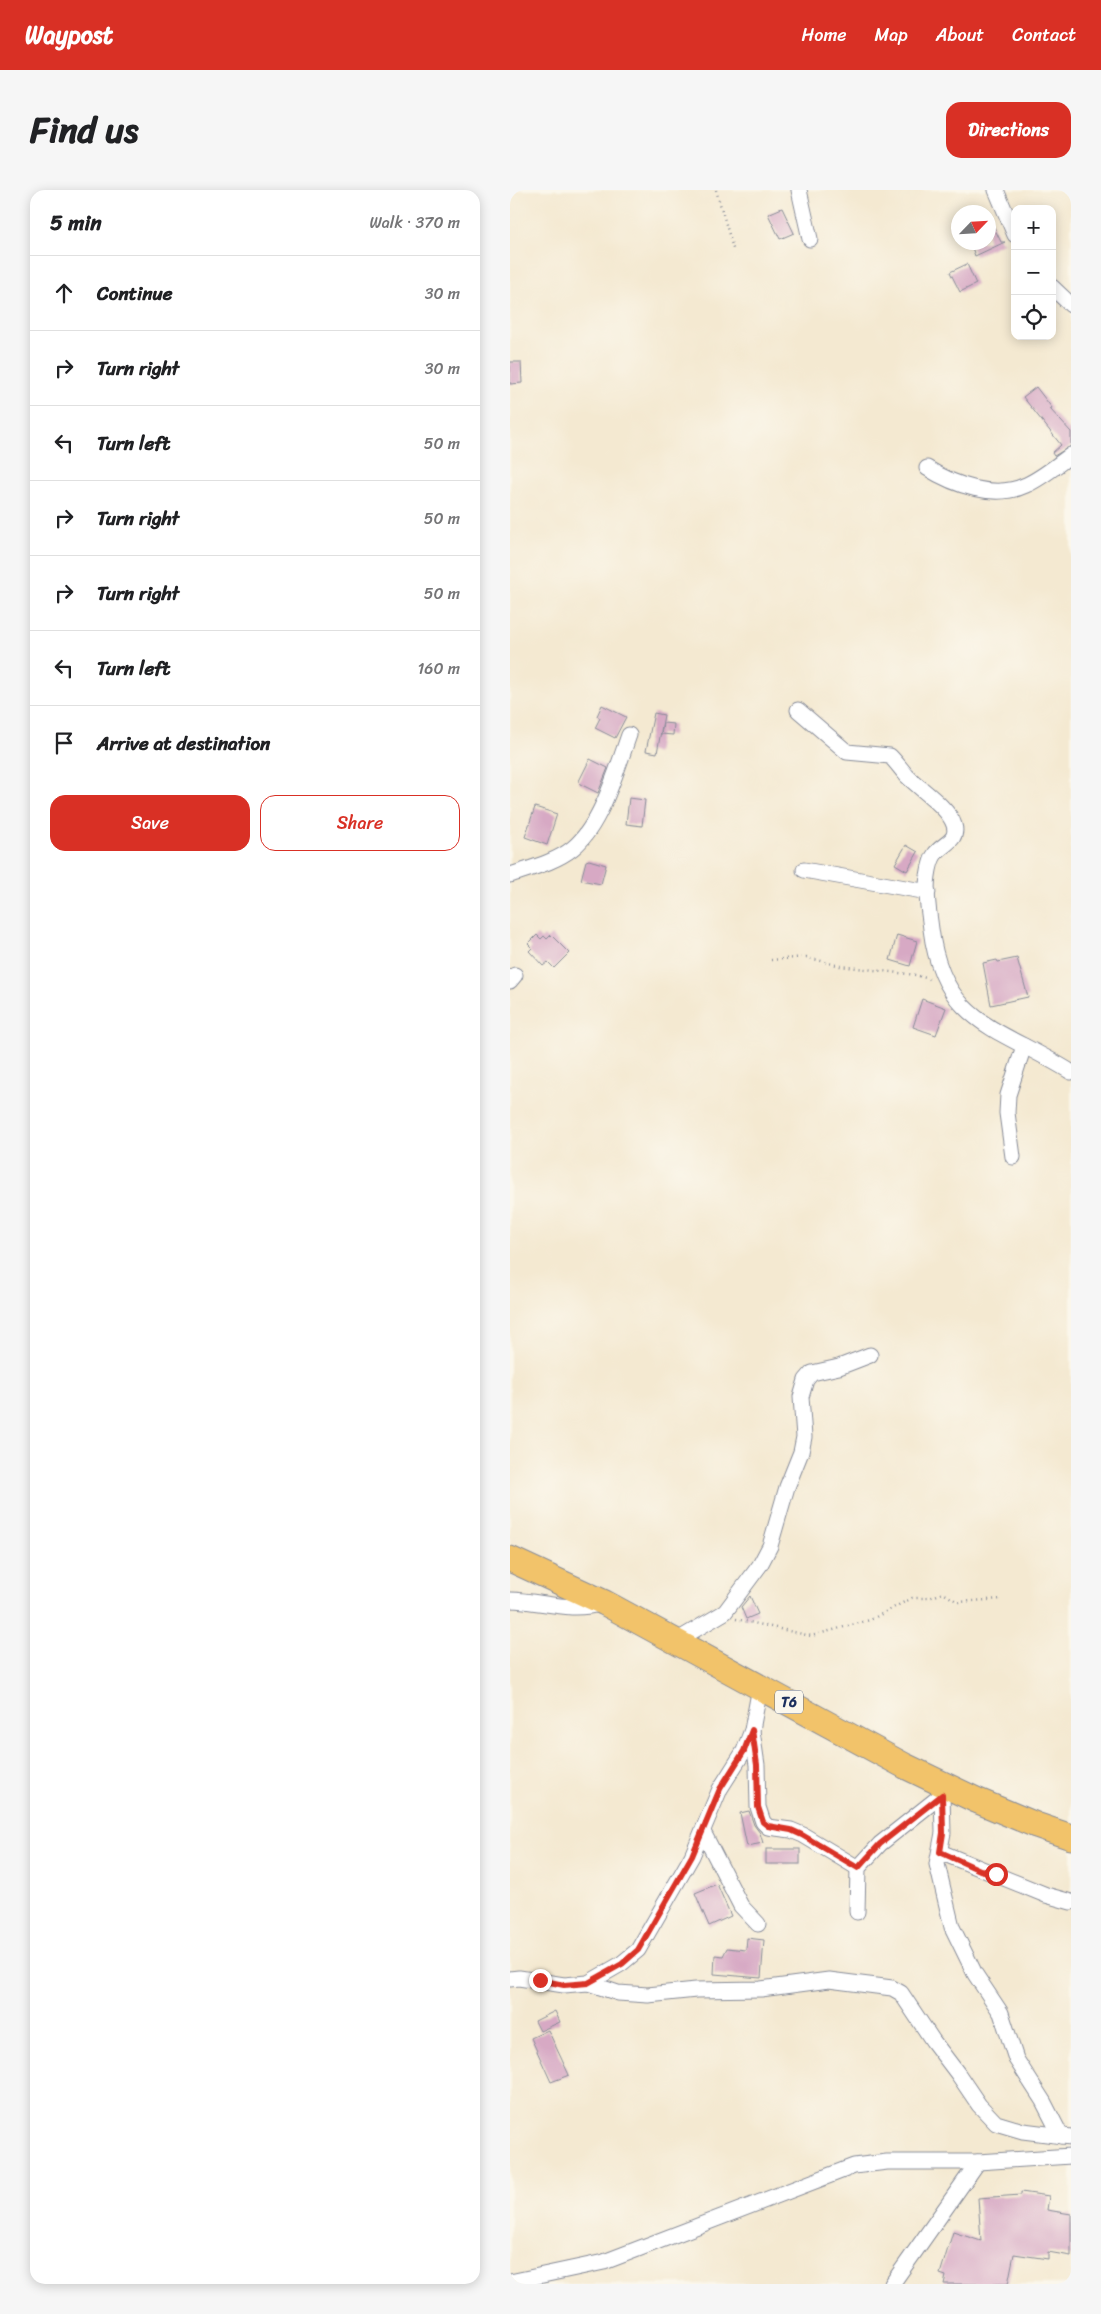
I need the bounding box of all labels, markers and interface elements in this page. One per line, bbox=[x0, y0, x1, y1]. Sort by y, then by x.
text: Waypost bbox=[25, 14, 113, 56]
text: Home bbox=[802, 19, 847, 51]
text: Map bbox=[875, 19, 908, 51]
text: About bbox=[936, 19, 984, 51]
text: Contact bbox=[1012, 19, 1076, 51]
text: Find us bbox=[30, 99, 138, 161]
button: Directions bbox=[946, 102, 1071, 158]
text: 5 min bbox=[50, 204, 102, 242]
north arrow bbox=[951, 205, 996, 250]
map controls bbox=[1011, 205, 1056, 340]
button: + bbox=[1011, 205, 1056, 250]
text: Walk · 370 m bbox=[369, 208, 460, 237]
button: − bbox=[1011, 250, 1056, 295]
text: Continue bbox=[97, 277, 173, 310]
icon: ahead bbox=[50, 279, 78, 307]
text: 30 m bbox=[425, 279, 460, 308]
button: locate bbox=[1011, 295, 1056, 340]
text: Turn right bbox=[97, 352, 179, 385]
icon: right bbox=[50, 354, 78, 382]
text: 30 m bbox=[425, 354, 460, 383]
text: Turn left bbox=[97, 427, 170, 460]
icon: left bbox=[50, 429, 78, 457]
text: 50 m bbox=[424, 429, 460, 458]
text: Turn right bbox=[97, 502, 179, 535]
icon: right bbox=[50, 504, 78, 532]
text: 50 m bbox=[424, 504, 460, 533]
text: Turn right bbox=[97, 577, 179, 610]
icon: right bbox=[50, 579, 78, 607]
text: 50 m bbox=[424, 579, 460, 608]
text: Turn left bbox=[97, 652, 170, 685]
icon: left bbox=[50, 654, 78, 682]
text: 160 m bbox=[417, 654, 460, 683]
text: Arrive at destination bbox=[97, 727, 270, 760]
icon: arrive bbox=[50, 729, 78, 757]
button: Save bbox=[50, 795, 250, 851]
button: Share bbox=[260, 795, 460, 851]
road number: T6 bbox=[775, 1690, 803, 1714]
route start bbox=[985, 1863, 1008, 1886]
route end bbox=[529, 1969, 552, 1992]

